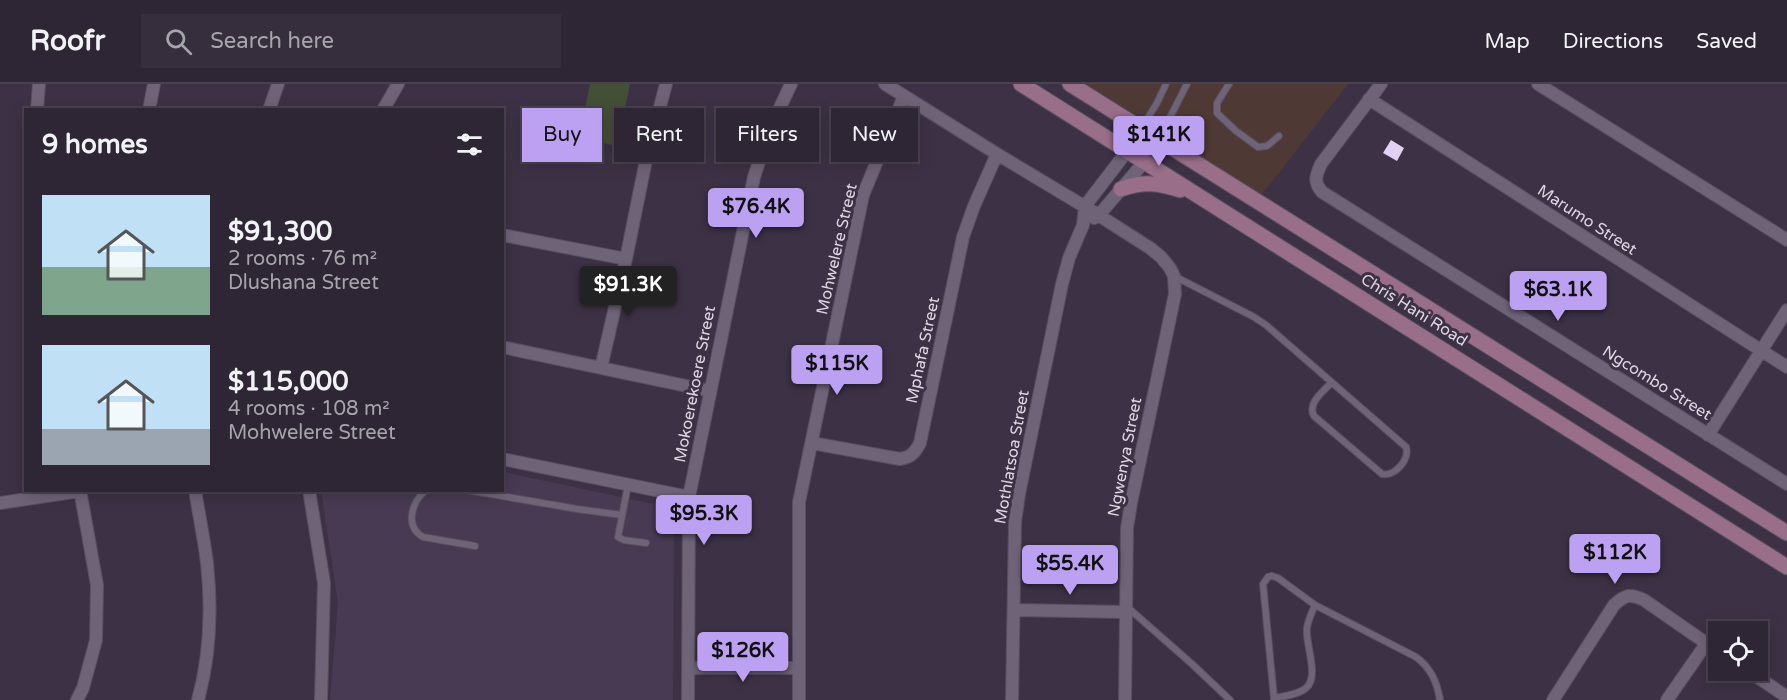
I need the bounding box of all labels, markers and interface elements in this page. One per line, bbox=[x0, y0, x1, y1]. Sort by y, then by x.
search box bbox=[141, 14, 561, 68]
text: Roofr bbox=[30, 24, 105, 58]
icon: search bbox=[162, 25, 195, 58]
text: Search here bbox=[210, 28, 334, 54]
text: Map bbox=[1484, 29, 1530, 54]
text: Directions bbox=[1563, 29, 1663, 54]
text: Saved bbox=[1696, 29, 1757, 54]
chip: Buy bbox=[522, 108, 602, 162]
chip: Rent bbox=[614, 108, 704, 162]
chip: Filters bbox=[716, 108, 819, 162]
chip: New bbox=[831, 108, 918, 162]
pin: $141K bbox=[1117, 116, 1201, 167]
text: $141K bbox=[1127, 123, 1191, 147]
icon: filters bbox=[453, 128, 486, 161]
text: 9 homes bbox=[42, 129, 148, 160]
street label: Marumo Street bbox=[1533, 180, 1641, 260]
street label: Mohwelere Street bbox=[812, 181, 862, 317]
pin: $76.4K bbox=[707, 188, 805, 239]
text: $76.4K bbox=[722, 195, 790, 219]
text: $91,300 bbox=[228, 216, 332, 247]
icon: home bbox=[90, 219, 162, 291]
text: 2 rooms · 76 m² bbox=[228, 247, 377, 271]
pin: $91.3K bbox=[579, 266, 677, 317]
street label: Chris Hani Road bbox=[1357, 269, 1471, 351]
text: Dlushana Street bbox=[228, 271, 379, 295]
pin: $63.1K bbox=[1509, 271, 1607, 322]
text: $91.3K bbox=[594, 273, 662, 297]
text: $63.1K bbox=[1524, 278, 1592, 302]
street label: Mphafa Street bbox=[902, 295, 944, 405]
street label: Mokoerekoere Street bbox=[670, 304, 720, 464]
street label: Ngcombo Street bbox=[1599, 341, 1715, 425]
pin: $115K bbox=[795, 345, 879, 396]
text: $115K bbox=[805, 352, 869, 376]
text: $115,000 bbox=[228, 366, 348, 397]
icon: home bbox=[90, 369, 162, 441]
street label: Mothlatsoa Street bbox=[990, 388, 1034, 526]
street label: Ngwenya Street bbox=[1104, 396, 1146, 518]
text: 4 rooms · 108 m² bbox=[228, 397, 390, 421]
text: Mohwelere Street bbox=[228, 421, 396, 445]
pin: $95.3K bbox=[655, 495, 753, 546]
text: $95.3K bbox=[670, 502, 738, 526]
pin: $112K bbox=[1573, 534, 1657, 585]
text: $112K bbox=[1583, 541, 1647, 565]
pin: $55.4K bbox=[1021, 545, 1119, 596]
text: $55.4K bbox=[1036, 552, 1104, 576]
map controls bbox=[1708, 621, 1768, 681]
button: locate bbox=[1708, 621, 1768, 681]
pin: $126K bbox=[701, 632, 785, 683]
text: $126K bbox=[711, 639, 775, 663]

